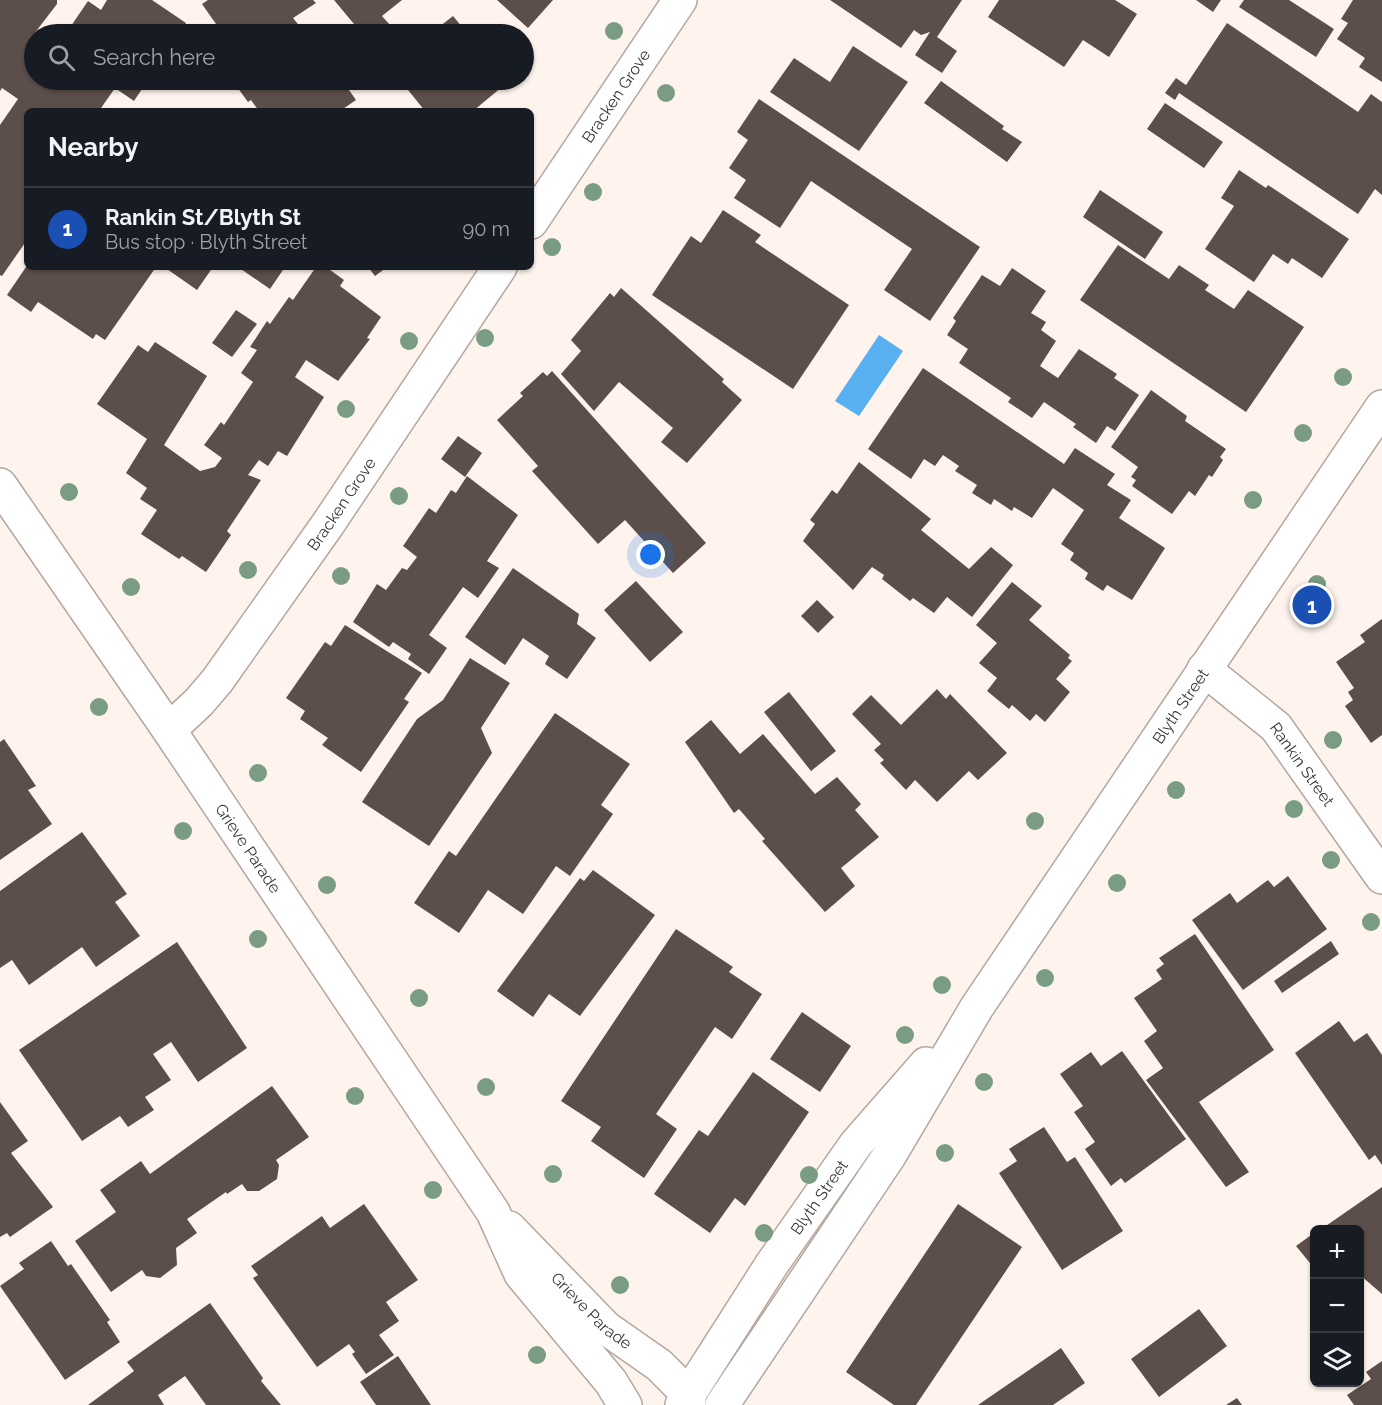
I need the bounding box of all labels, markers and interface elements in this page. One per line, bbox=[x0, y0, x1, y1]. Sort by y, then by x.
search box bbox=[24, 24, 534, 90]
icon: search bbox=[45, 41, 78, 74]
text: Search here bbox=[93, 44, 215, 70]
street label: Bracken Grove bbox=[578, 45, 654, 146]
text: Nearby bbox=[48, 132, 138, 162]
text: Rankin St/Blyth St bbox=[105, 204, 301, 230]
text: 1 bbox=[63, 217, 72, 241]
text: 90 m bbox=[463, 217, 510, 241]
text: Bus stop · Blyth Street bbox=[105, 230, 308, 254]
street label: Bracken Grove bbox=[303, 454, 379, 554]
your location bbox=[636, 540, 665, 569]
pin: 1 bbox=[1292, 582, 1332, 628]
street label: Blyth Street bbox=[1148, 664, 1213, 747]
street label: Rankin Street bbox=[1266, 719, 1339, 810]
street label: Grieve Parade bbox=[212, 800, 285, 897]
street label: Blyth Street bbox=[786, 1156, 852, 1238]
map controls bbox=[1310, 1225, 1364, 1387]
button: + bbox=[1310, 1225, 1364, 1279]
street label: Grieve Parade bbox=[548, 1268, 636, 1353]
button: − bbox=[1310, 1279, 1364, 1333]
button: layers bbox=[1310, 1333, 1364, 1387]

